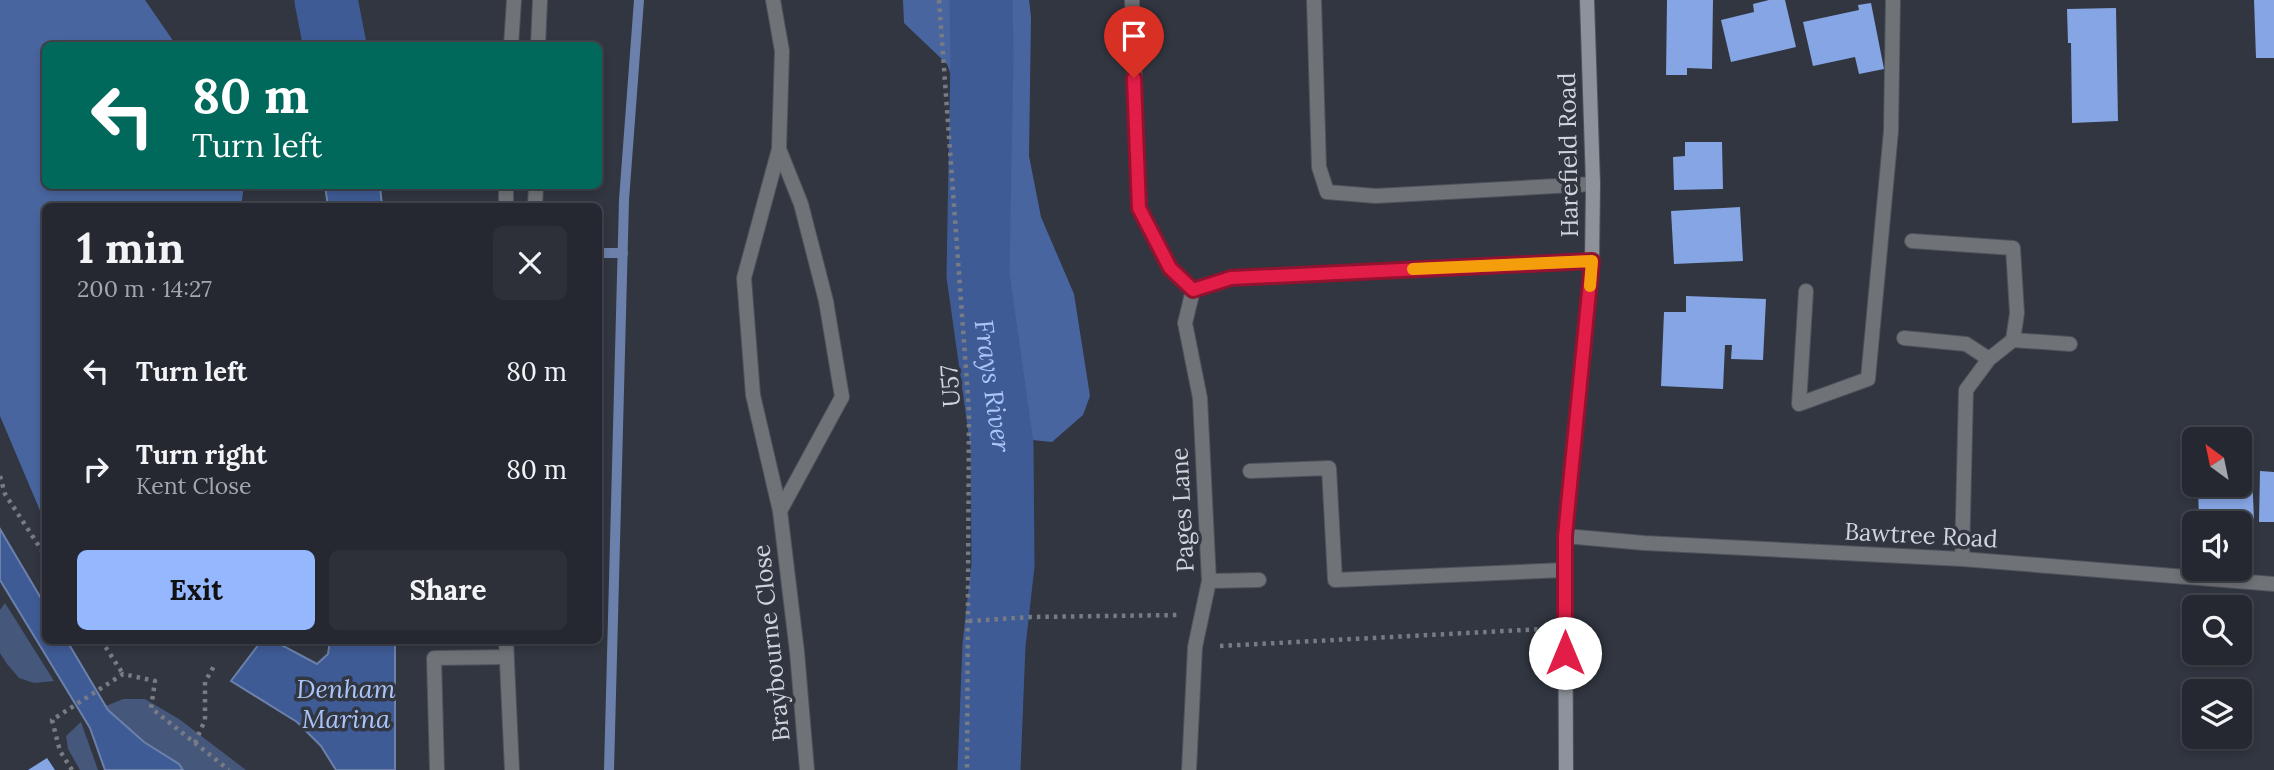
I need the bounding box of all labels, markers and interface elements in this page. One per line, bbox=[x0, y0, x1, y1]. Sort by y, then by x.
pin bbox=[1104, 6, 1164, 78]
icon: arrive bbox=[1115, 17, 1153, 55]
text: 80 m bbox=[192, 64, 309, 126]
icon: left bbox=[77, 70, 168, 161]
street label: Harefield Road bbox=[1551, 72, 1585, 238]
text: Turn left bbox=[192, 125, 322, 166]
text: 1 min bbox=[77, 221, 184, 275]
button: close bbox=[493, 226, 567, 300]
text: 200 m · 14:27 bbox=[77, 274, 212, 303]
water label: Frays River bbox=[968, 317, 1019, 452]
icon: left bbox=[77, 352, 115, 390]
text: Turn left bbox=[136, 355, 247, 388]
text: 80 m bbox=[506, 355, 567, 388]
street label: U57 bbox=[933, 364, 967, 408]
north arrow bbox=[2182, 427, 2252, 497]
map controls bbox=[2182, 427, 2252, 749]
text: Turn right bbox=[136, 438, 267, 471]
street label: Pages Lane bbox=[1163, 447, 1201, 573]
icon: right bbox=[77, 450, 115, 488]
text: 80 m bbox=[506, 453, 567, 486]
text: Kent Close bbox=[136, 471, 251, 500]
button: sound bbox=[2182, 511, 2252, 581]
street label: Bawtree Road bbox=[1844, 516, 1998, 554]
street label: Braybourne Close bbox=[745, 543, 797, 743]
button: Exit bbox=[77, 550, 315, 630]
button: Share bbox=[329, 550, 567, 630]
button: search bbox=[2182, 595, 2252, 665]
position arrow bbox=[1528, 616, 1602, 690]
water label: Denham Marina bbox=[296, 672, 396, 735]
button: layers bbox=[2182, 679, 2252, 749]

